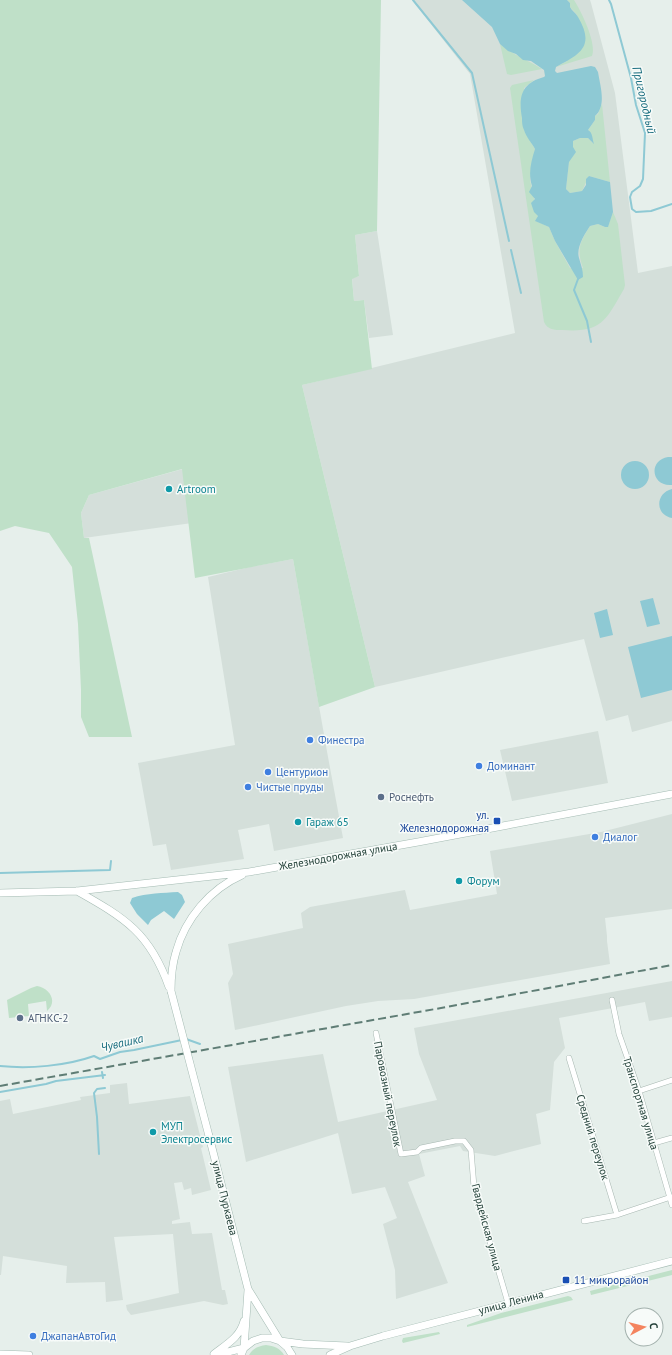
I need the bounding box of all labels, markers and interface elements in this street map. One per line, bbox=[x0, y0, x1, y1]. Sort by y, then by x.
water label: Пригородный bbox=[629, 65, 660, 135]
place label: Artroom bbox=[177, 482, 216, 496]
marker: Artroom bbox=[164, 484, 174, 494]
place label: Финестра bbox=[318, 733, 365, 747]
marker: Финестра bbox=[305, 735, 315, 745]
place label: Доминант bbox=[487, 759, 535, 773]
marker: Доминант bbox=[474, 761, 484, 771]
place label: Центурион bbox=[276, 765, 328, 779]
marker: Центурион bbox=[263, 767, 273, 777]
place label: Чистые пруды bbox=[256, 780, 324, 794]
marker: Чистые пруды bbox=[243, 782, 253, 792]
place label: Роснефть bbox=[389, 790, 434, 804]
marker: Роснефть bbox=[376, 792, 386, 802]
place label: ул. Железнодорожная bbox=[399, 808, 489, 835]
place label: Гараж 65 bbox=[306, 815, 349, 829]
marker: ул. Железнодорожная bbox=[492, 816, 502, 826]
marker: Гараж 65 bbox=[293, 817, 303, 827]
place label: Диалог bbox=[603, 830, 638, 844]
marker: Диалог bbox=[590, 832, 600, 842]
street label: Железнодорожная улица bbox=[277, 839, 398, 873]
place label: Форум bbox=[467, 874, 500, 888]
marker: Форум bbox=[454, 876, 464, 886]
place label: АГНКС-2 bbox=[28, 1011, 69, 1025]
marker: АГНКС-2 bbox=[15, 1013, 25, 1023]
water label: Чувашка bbox=[99, 1030, 145, 1055]
street label: Паровозный переулок bbox=[371, 1040, 405, 1149]
street label: Транспортная улица bbox=[620, 1055, 662, 1151]
street label: Средний переулок bbox=[573, 1092, 613, 1182]
place label: МУП Электросервис bbox=[161, 1119, 232, 1146]
marker: МУП Электросервис bbox=[148, 1127, 158, 1137]
street label: улица Пуркаева bbox=[209, 1159, 241, 1237]
street label: Гвардейская улица bbox=[469, 1182, 505, 1272]
place label: 11 микрорайон bbox=[574, 1273, 648, 1287]
marker: 11 микрорайон bbox=[561, 1275, 571, 1285]
street label: улица Ленина bbox=[477, 1287, 545, 1317]
north arrow bbox=[624, 1307, 664, 1347]
text: С bbox=[647, 1322, 661, 1330]
place label: ДжапанАвтоГид bbox=[41, 1329, 116, 1343]
marker: ДжапанАвтоГид bbox=[28, 1331, 38, 1341]

